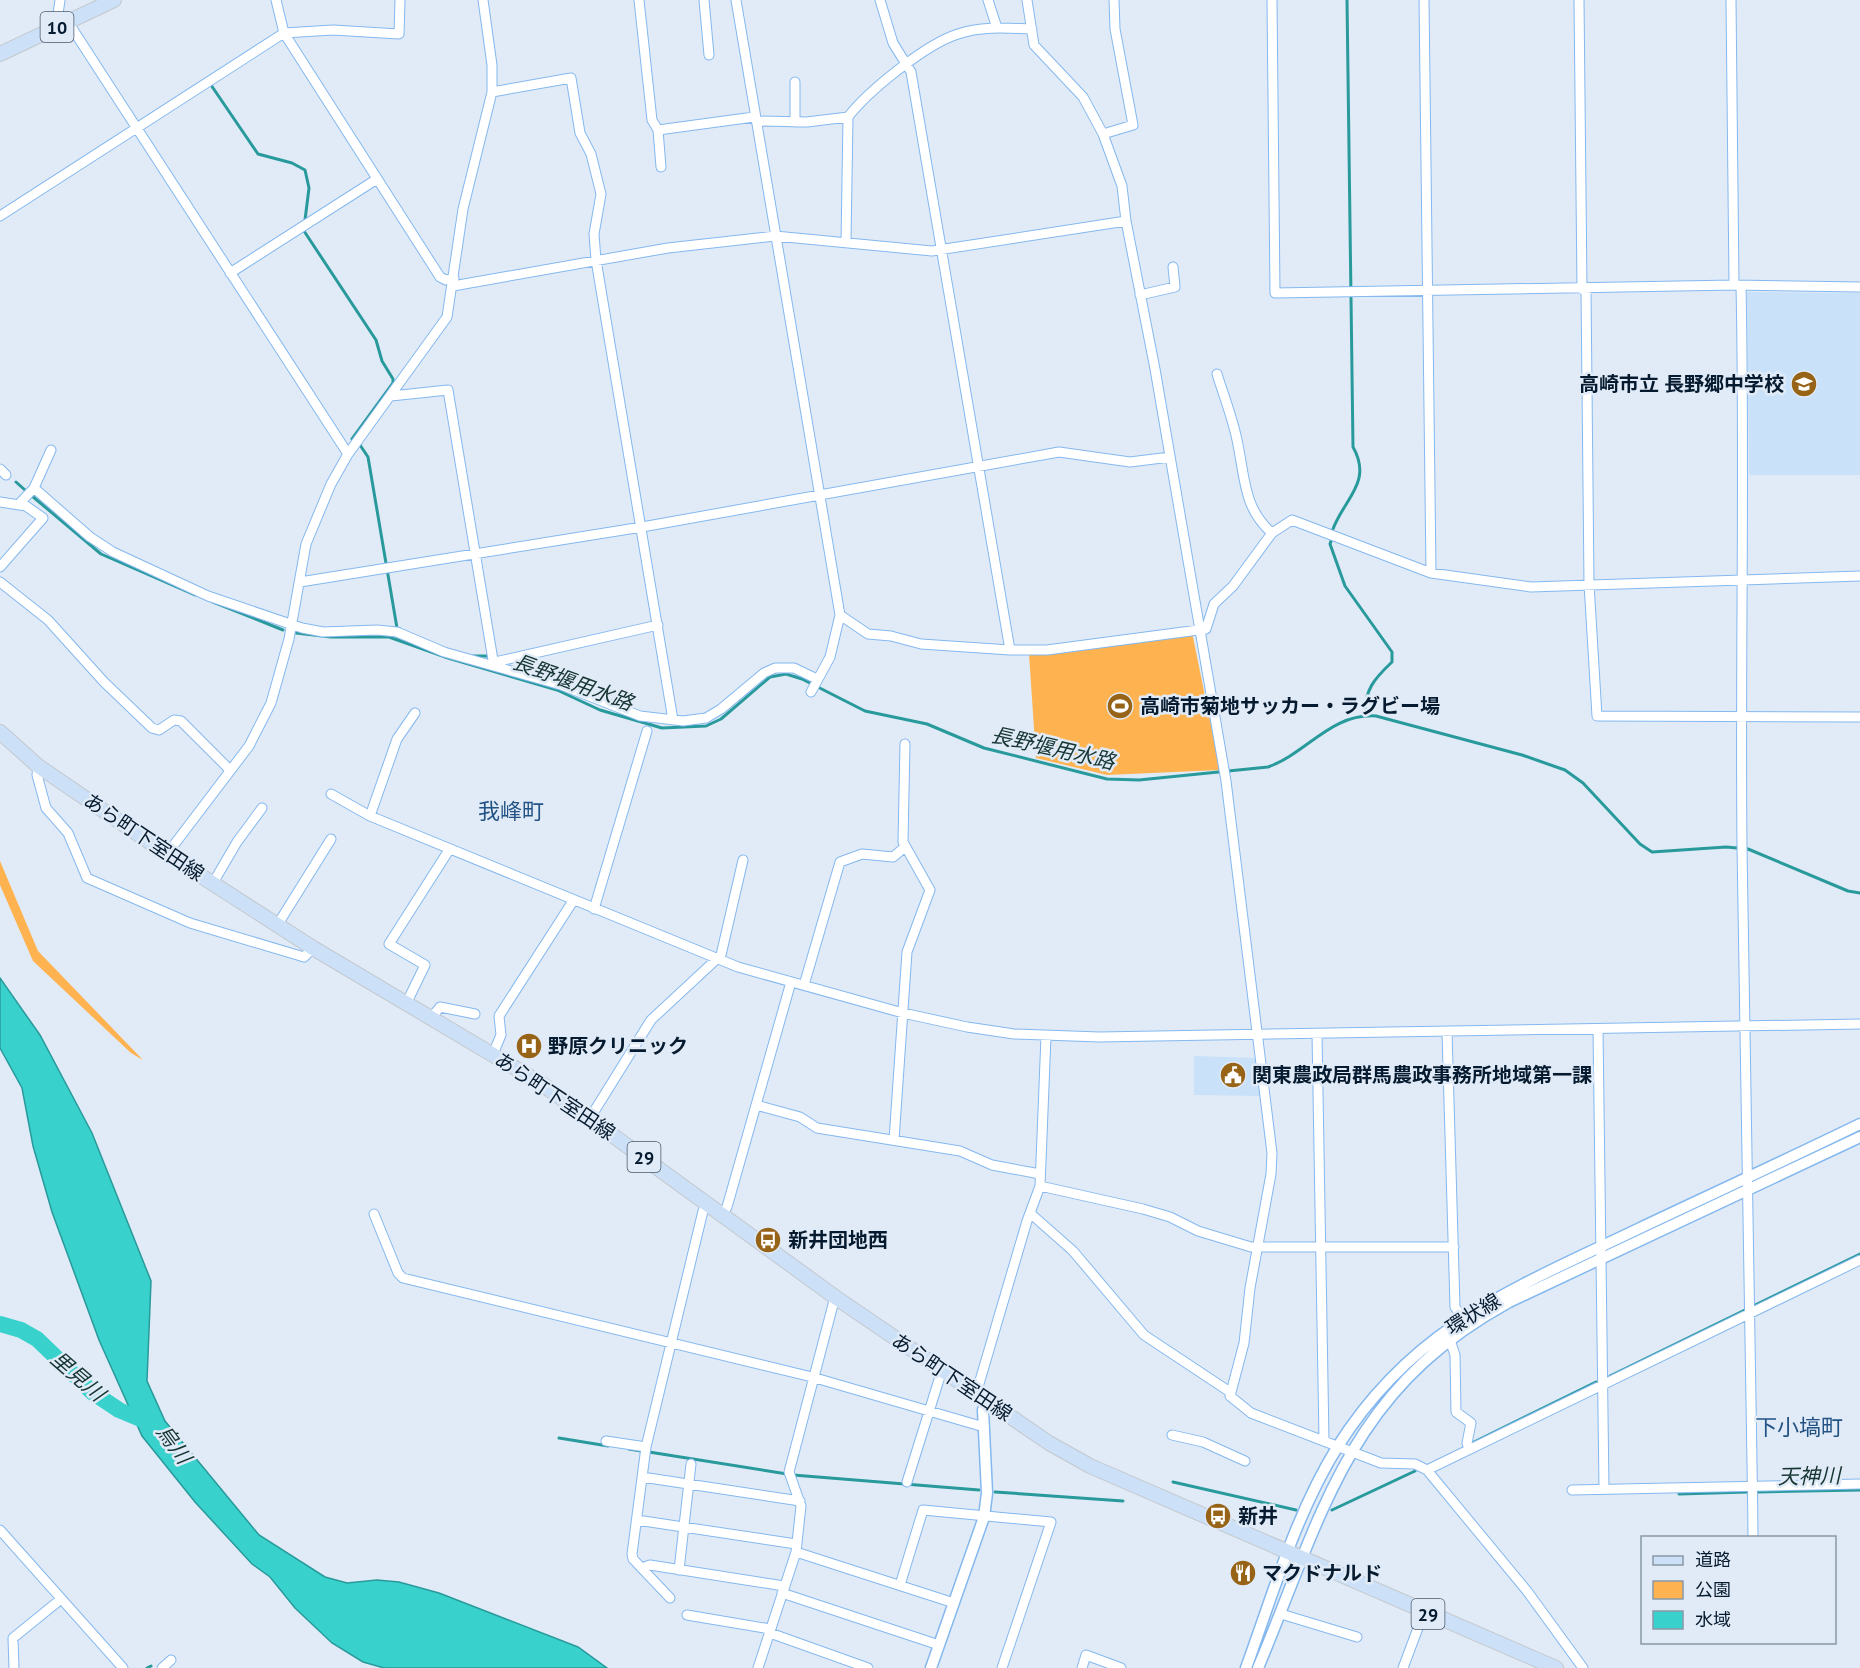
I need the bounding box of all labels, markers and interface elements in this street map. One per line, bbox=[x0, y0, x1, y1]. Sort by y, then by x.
road number: 10 bbox=[40, 12, 74, 42]
school or university icon: 高崎市立 長野郷中学校 bbox=[1789, 369, 1819, 399]
place label: 高崎市立 長野郷中学校 bbox=[1579, 371, 1784, 397]
water label: 長野堰用水路 bbox=[509, 648, 639, 717]
sports icon: 高崎市菊地サッカー・ラグビー場 bbox=[1105, 691, 1135, 721]
place label: 高崎市菊地サッカー・ラグビー場 bbox=[1140, 693, 1440, 719]
water label: 長野堰用水路 bbox=[989, 721, 1119, 776]
street label: あら町下室田線 bbox=[79, 787, 209, 887]
district label: 我峰町 bbox=[478, 797, 544, 825]
hospital icon: 野原クリニック bbox=[514, 1031, 544, 1061]
place label: 野原クリニック bbox=[548, 1033, 688, 1059]
street label: あら町下室田線 bbox=[490, 1046, 620, 1146]
public building icon: 関東農政局群馬農政事務所地域第一課 bbox=[1218, 1060, 1248, 1090]
place label: 関東農政局群馬農政事務所地域第一課 bbox=[1252, 1062, 1592, 1088]
road number: 29 bbox=[628, 1142, 660, 1172]
bus stop icon: 新井団地西 bbox=[753, 1225, 783, 1255]
place label: 新井団地西 bbox=[788, 1227, 888, 1253]
street label: 環状線 bbox=[1441, 1287, 1505, 1341]
street label: あら町下室田線 bbox=[887, 1327, 1017, 1427]
water label: 里見川 bbox=[45, 1345, 112, 1408]
district label: 下小塙町 bbox=[1755, 1413, 1843, 1441]
water label: 烏川 bbox=[151, 1419, 198, 1471]
water label: 天神川 bbox=[1777, 1462, 1843, 1490]
bus stop icon: 新井 bbox=[1203, 1501, 1233, 1531]
place label: 新井 bbox=[1238, 1503, 1278, 1529]
legend bbox=[1641, 1536, 1836, 1644]
text: 道路 bbox=[1695, 1548, 1731, 1571]
restaurant icon: マクドナルド bbox=[1228, 1558, 1258, 1588]
place label: マクドナルド bbox=[1262, 1560, 1382, 1586]
text: 公園 bbox=[1695, 1578, 1731, 1601]
road number: 29 bbox=[1412, 1599, 1444, 1629]
text: 水域 bbox=[1695, 1608, 1731, 1631]

